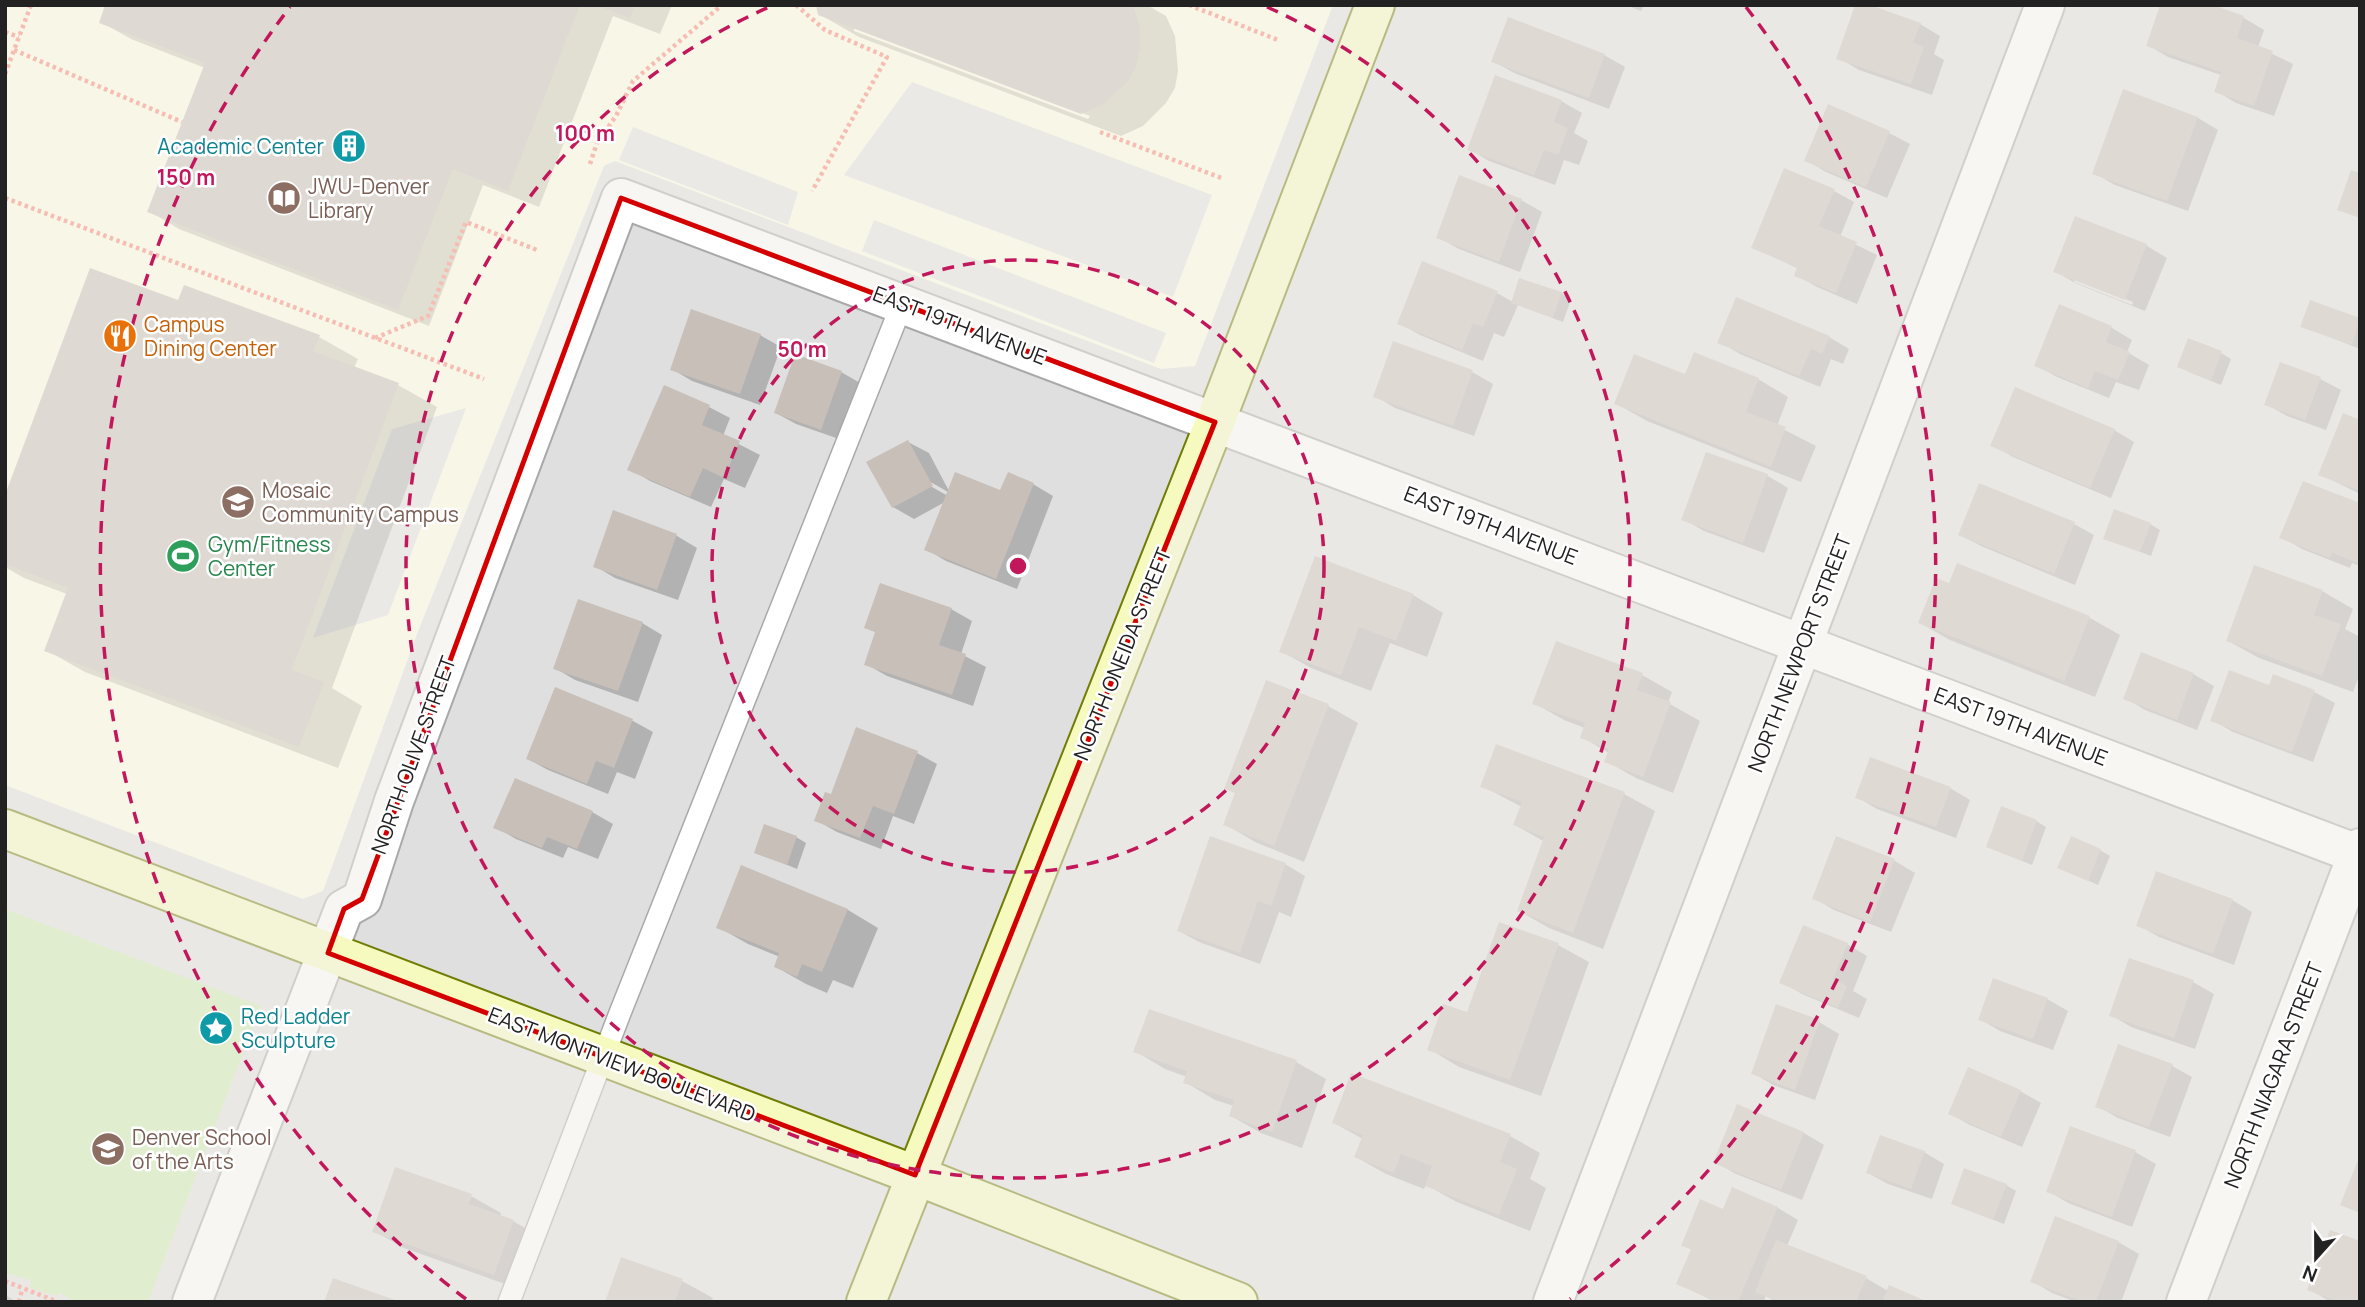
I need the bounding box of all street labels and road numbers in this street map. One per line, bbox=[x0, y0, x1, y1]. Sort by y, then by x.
street label: EAST 19TH AVENUE bbox=[869, 279, 1051, 371]
street label: EAST 19TH AVENUE bbox=[1400, 479, 1582, 571]
street label: NORTH NEWPORT STREET bbox=[1741, 530, 1857, 776]
street label: NORTH ONEIDA STREET bbox=[1067, 543, 1178, 764]
street label: NORTH OLIVE STREET bbox=[364, 652, 462, 858]
street label: EAST 19TH AVENUE bbox=[1930, 680, 2112, 772]
street label: NORTH NIAGARA STREET bbox=[2217, 958, 2329, 1192]
street label: EAST MONTVIEW BOULEVARD bbox=[484, 1000, 760, 1128]

